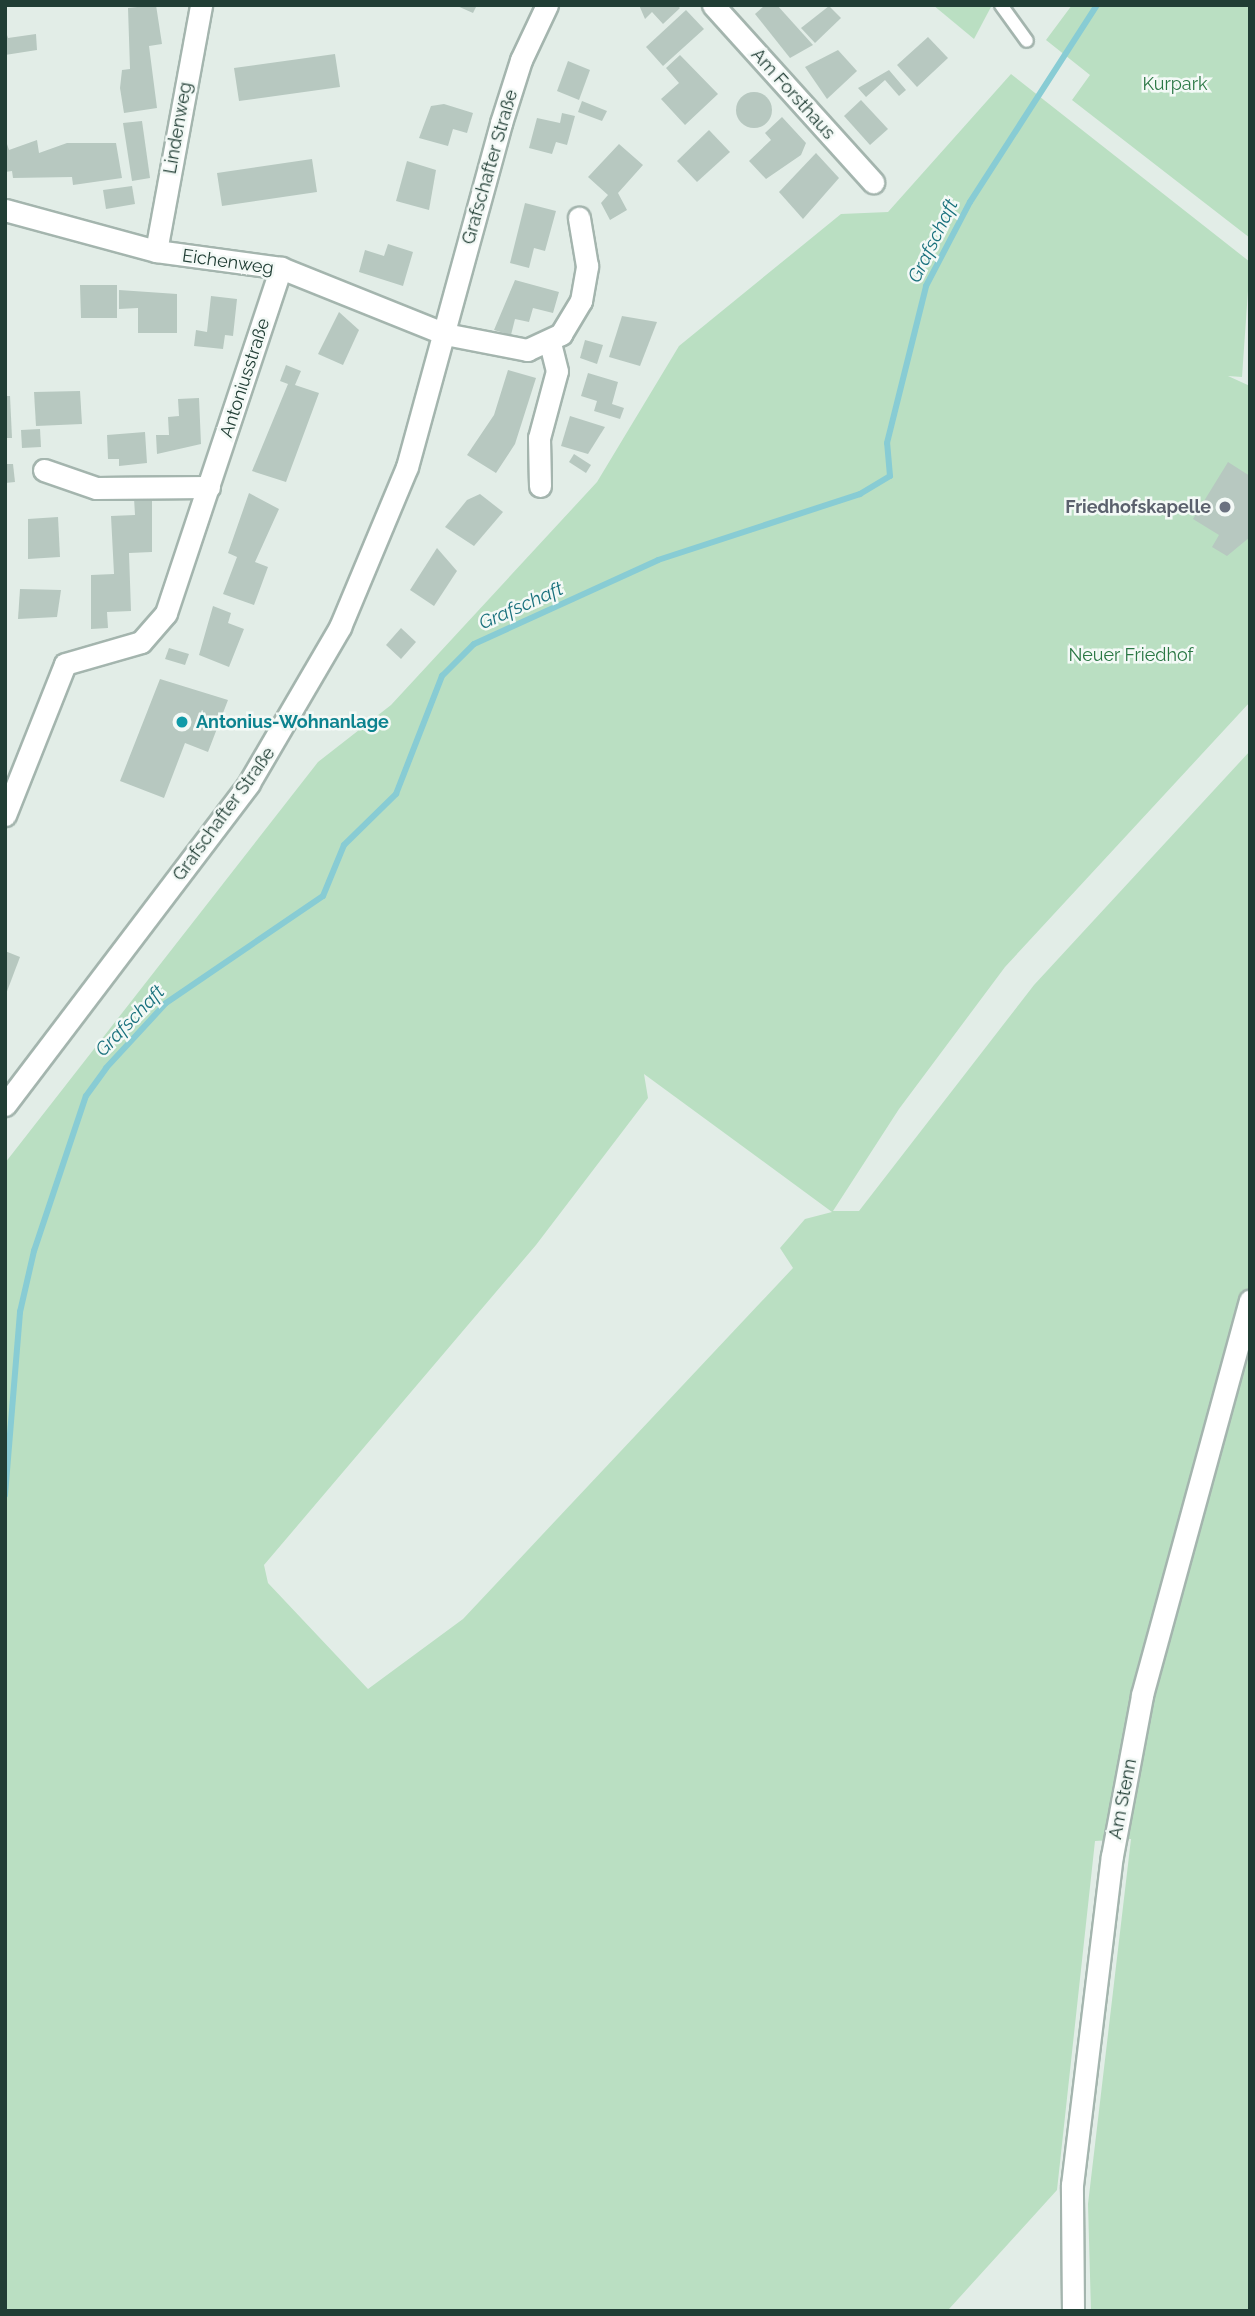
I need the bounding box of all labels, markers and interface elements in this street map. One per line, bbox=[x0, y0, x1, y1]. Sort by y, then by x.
street label: Am Forsthaus bbox=[747, 44, 839, 144]
park label: Kurpark bbox=[1142, 73, 1208, 95]
street label: Lindenweg bbox=[159, 80, 197, 176]
street label: Grafschafter Straße bbox=[458, 87, 522, 247]
water label: Grafschaft bbox=[903, 196, 963, 286]
street label: Eichenweg bbox=[181, 245, 275, 279]
street label: Antoniusstraße bbox=[216, 316, 274, 440]
place label: Friedhofskapelle bbox=[1065, 496, 1211, 518]
marker: Friedhofskapelle bbox=[1217, 499, 1233, 515]
water label: Grafschaft bbox=[475, 577, 567, 635]
park label: Neuer Friedhof bbox=[1068, 644, 1194, 666]
place label: Antonius-Wohnanlage bbox=[196, 711, 389, 733]
marker: Antonius-Wohnanlage bbox=[174, 714, 190, 730]
street label: Grafschafter Straße bbox=[168, 743, 280, 885]
water label: Grafschaft bbox=[91, 981, 169, 1061]
street label: Am Stenn bbox=[1105, 1757, 1141, 1841]

